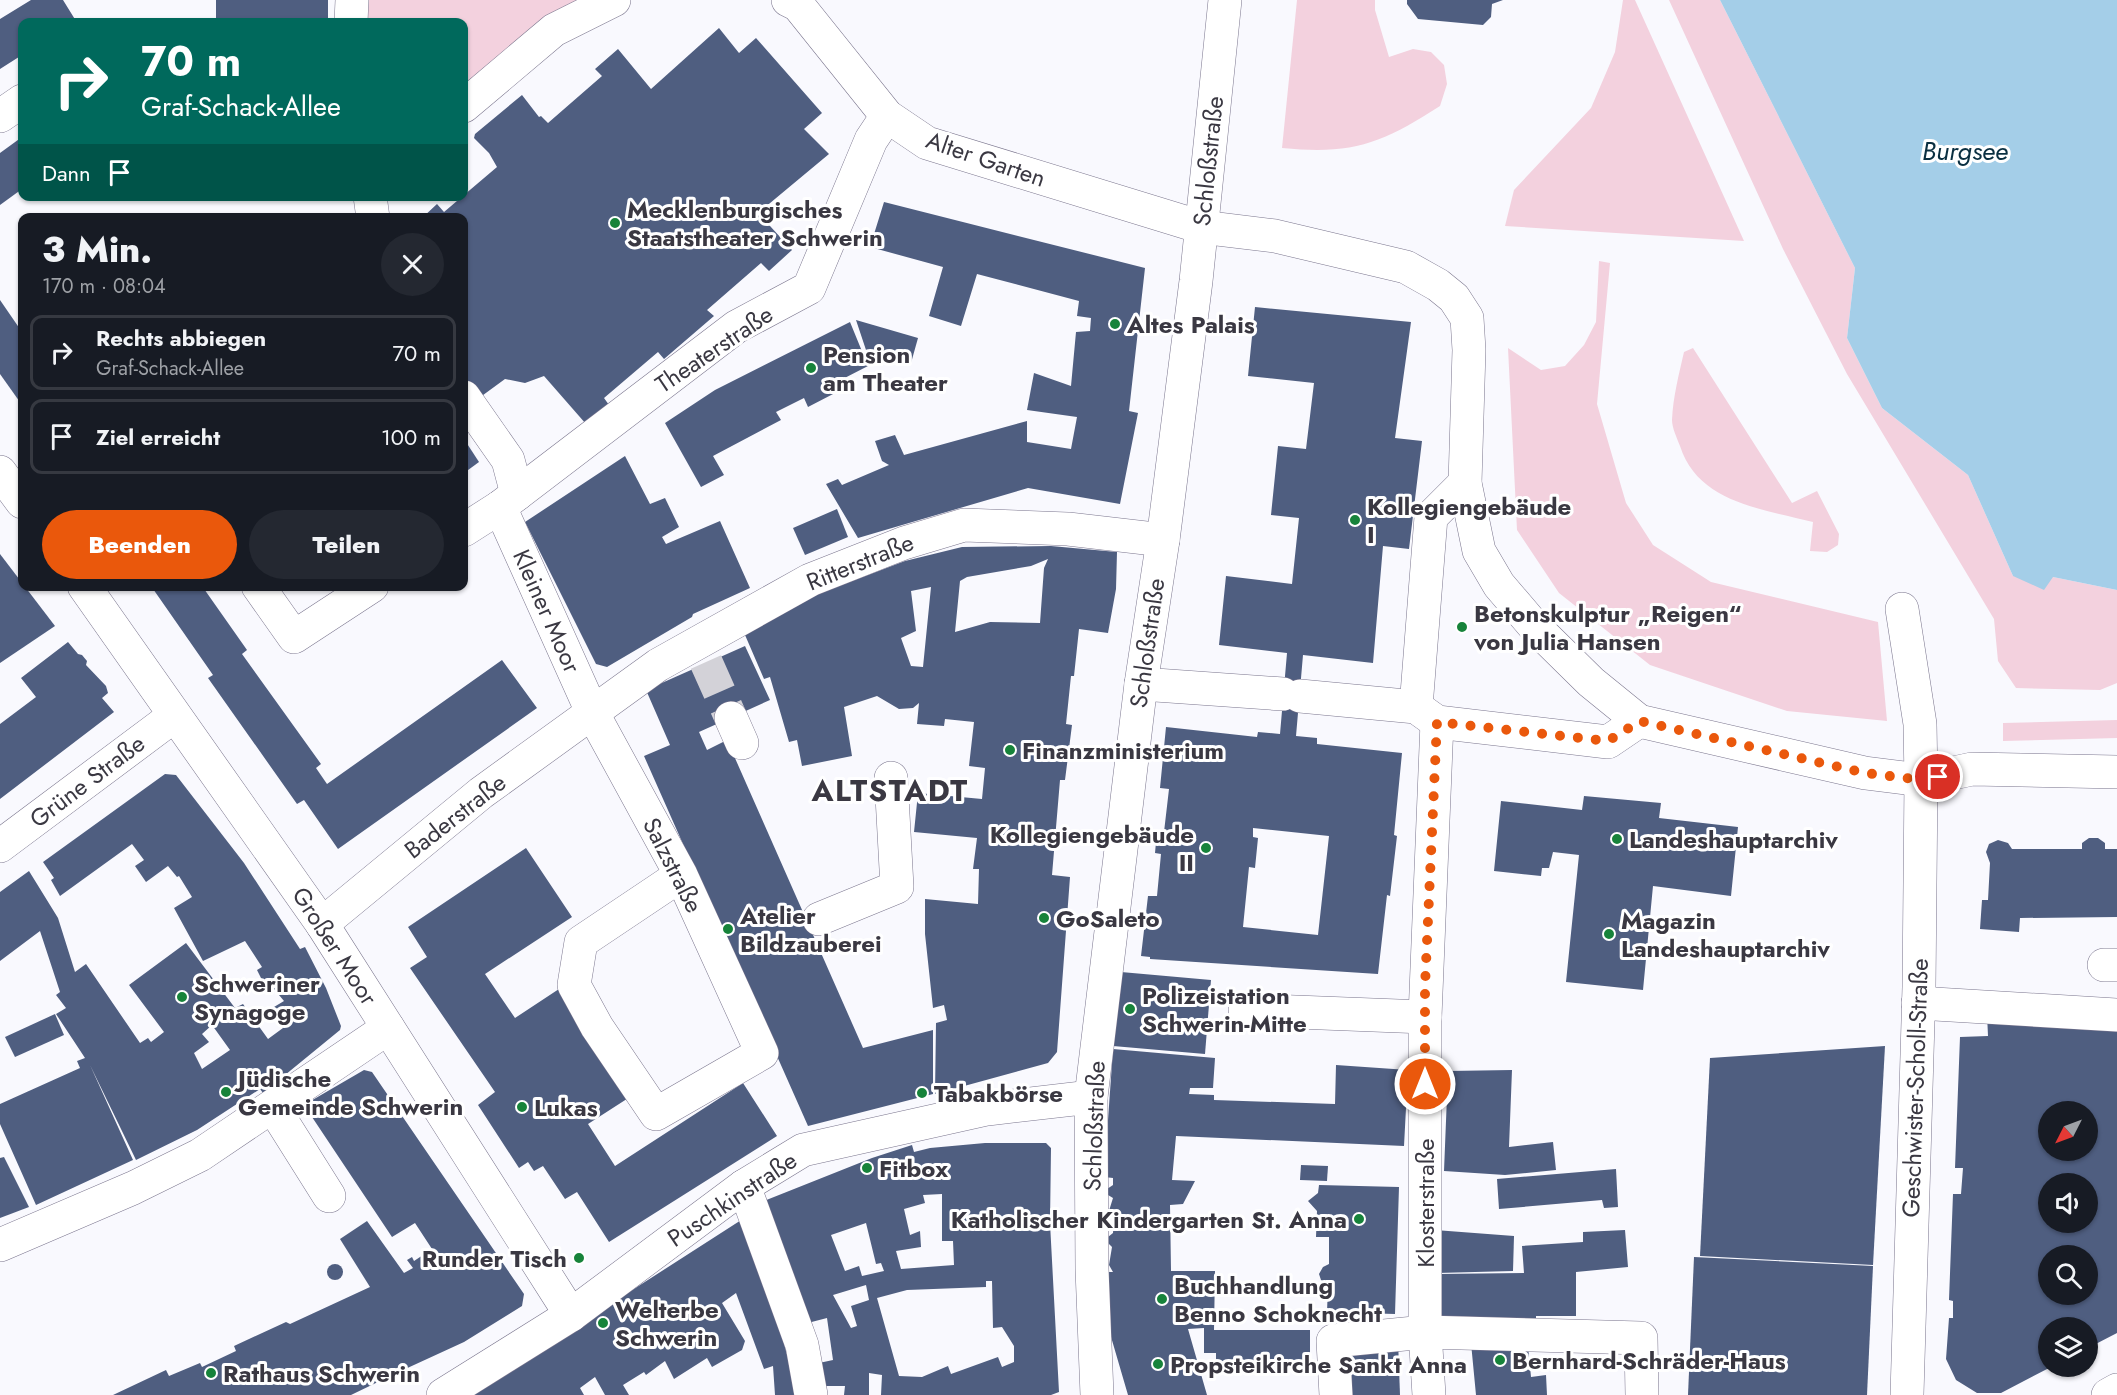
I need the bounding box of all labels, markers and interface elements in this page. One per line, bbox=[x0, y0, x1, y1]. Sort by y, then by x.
text: 70 m bbox=[141, 31, 241, 92]
icon: right bbox=[42, 42, 120, 120]
text: Graf-Schack-Allee bbox=[141, 87, 341, 126]
street label: Schloßstraße bbox=[1184, 94, 1232, 228]
street label: Alter Garten bbox=[922, 122, 1050, 196]
water label: Burgsee bbox=[1922, 132, 2008, 170]
icon: arrive bbox=[103, 156, 136, 189]
text: Dann bbox=[42, 157, 91, 189]
place label: Mecklenburgisches Staatstheater Schwerin bbox=[627, 192, 883, 255]
marker: Mecklenburgisches Staatstheater Schwerin bbox=[608, 216, 622, 230]
text: 3 Min. bbox=[42, 223, 152, 275]
button: close bbox=[381, 233, 444, 296]
text: 170 m · 08:04 bbox=[42, 272, 166, 301]
street label: Theaterstraße bbox=[648, 297, 780, 401]
place label: Altes Palais bbox=[1126, 307, 1255, 342]
marker: Altes Palais bbox=[1108, 317, 1122, 331]
text: Rechts abbiegen bbox=[96, 322, 266, 354]
icon: right bbox=[45, 336, 78, 369]
text: 70 m bbox=[392, 337, 441, 369]
place label: Pension am Theater bbox=[823, 337, 948, 400]
text: Graf-Schack-Allee bbox=[96, 354, 244, 383]
marker: Pension am Theater bbox=[804, 361, 818, 375]
icon: arrive bbox=[45, 420, 78, 453]
text: Ziel erreicht bbox=[96, 421, 220, 453]
text: 100 m bbox=[381, 421, 441, 453]
place label: Kollegiengebäude I bbox=[1367, 489, 1571, 552]
button: Beenden bbox=[42, 510, 237, 579]
button: Teilen bbox=[249, 510, 444, 579]
marker: Kollegiengebäude I bbox=[1348, 513, 1362, 527]
street label: Ritterstraße bbox=[801, 525, 919, 599]
street label: Kleiner Moor bbox=[504, 544, 590, 679]
street label: Schloßstraße bbox=[1121, 576, 1173, 710]
place label: Betonskulptur „Reigen“ von Julia Hansen bbox=[1473, 596, 1742, 659]
marker: Betonskulptur „Reigen“ von Julia Hansen bbox=[1455, 620, 1469, 634]
street label: Grüne Straße bbox=[22, 726, 152, 836]
place label: Finanzministerium bbox=[1022, 733, 1224, 768]
marker: Finanzministerium bbox=[1003, 743, 1017, 757]
pin bbox=[1912, 751, 1963, 802]
icon: arrive bbox=[1921, 760, 1954, 793]
street label: Baderstraße bbox=[397, 765, 513, 867]
district label: ALTSTADT bbox=[810, 769, 969, 812]
street label: Salzstraße bbox=[634, 811, 712, 919]
place label: Kollegiengebäude II bbox=[990, 817, 1194, 880]
place label: Landeshauptarchiv bbox=[1629, 822, 1838, 857]
marker: Landeshauptarchiv bbox=[1610, 832, 1624, 846]
marker: Kollegiengebäude II bbox=[1199, 841, 1213, 855]
street label: Großer Moor bbox=[284, 880, 387, 1013]
place label: Atelier Bildzauberei bbox=[739, 898, 882, 961]
place label: GoSaleto bbox=[1056, 901, 1160, 936]
place label: Magazin Landeshauptarchiv bbox=[1621, 903, 1830, 966]
marker: GoSaleto bbox=[1037, 911, 1051, 925]
marker: Atelier Bildzauberei bbox=[721, 922, 735, 936]
marker: Magazin Landeshauptarchiv bbox=[1602, 927, 1616, 941]
street label: Geschwister-Scholl-Straße bbox=[1893, 958, 1937, 1218]
place label: Schweriner Synagoge bbox=[194, 966, 320, 1029]
place label: Polizeistation Schwerin-Mitte bbox=[1142, 978, 1307, 1041]
marker: Schweriner Synagoge bbox=[175, 990, 189, 1004]
marker: Polizeistation Schwerin-Mitte bbox=[1123, 1002, 1137, 1016]
position arrow bbox=[1393, 1052, 1457, 1116]
street label: Schloßstraße bbox=[1074, 1060, 1114, 1192]
place label: Jüdische Gemeinde Schwerin bbox=[234, 1061, 463, 1124]
place label: Tabakbörse bbox=[934, 1076, 1063, 1111]
marker: Jüdische Gemeinde Schwerin bbox=[219, 1085, 233, 1099]
marker: Tabakbörse bbox=[915, 1086, 929, 1100]
place label: Lukas bbox=[534, 1090, 598, 1125]
marker: Lukas bbox=[515, 1100, 529, 1114]
north arrow bbox=[2038, 1101, 2098, 1161]
map controls bbox=[2038, 1101, 2098, 1377]
street label: Klosterstraße bbox=[1408, 1138, 1443, 1268]
street label: Puschkinstraße bbox=[660, 1143, 804, 1255]
place label: Fitbox bbox=[879, 1151, 948, 1186]
marker: Fitbox bbox=[860, 1161, 874, 1175]
button: sound bbox=[2038, 1173, 2098, 1233]
place label: Katholischer Kindergarten St. Anna bbox=[951, 1202, 1347, 1237]
marker: Katholischer Kindergarten St. Anna bbox=[1352, 1212, 1366, 1226]
place label: Runder Tisch bbox=[422, 1241, 567, 1276]
button: search bbox=[2038, 1245, 2098, 1305]
marker: Runder Tisch bbox=[572, 1251, 586, 1265]
place label: Buchhandlung Benno Schoknecht bbox=[1174, 1268, 1382, 1331]
place label: Welterbe Schwerin bbox=[615, 1292, 719, 1355]
marker: Buchhandlung Benno Schoknecht bbox=[1155, 1292, 1169, 1306]
marker: Welterbe Schwerin bbox=[596, 1316, 610, 1330]
button: layers bbox=[2038, 1317, 2098, 1377]
place label: Bernhard-Schräder-Haus bbox=[1512, 1343, 1786, 1378]
place label: Propsteikirche Sankt Anna bbox=[1170, 1347, 1467, 1382]
marker: Bernhard-Schräder-Haus bbox=[1493, 1353, 1507, 1367]
place label: Rathaus Schwerin bbox=[223, 1356, 420, 1391]
marker: Propsteikirche Sankt Anna bbox=[1151, 1357, 1165, 1371]
marker: Rathaus Schwerin bbox=[204, 1366, 218, 1380]

